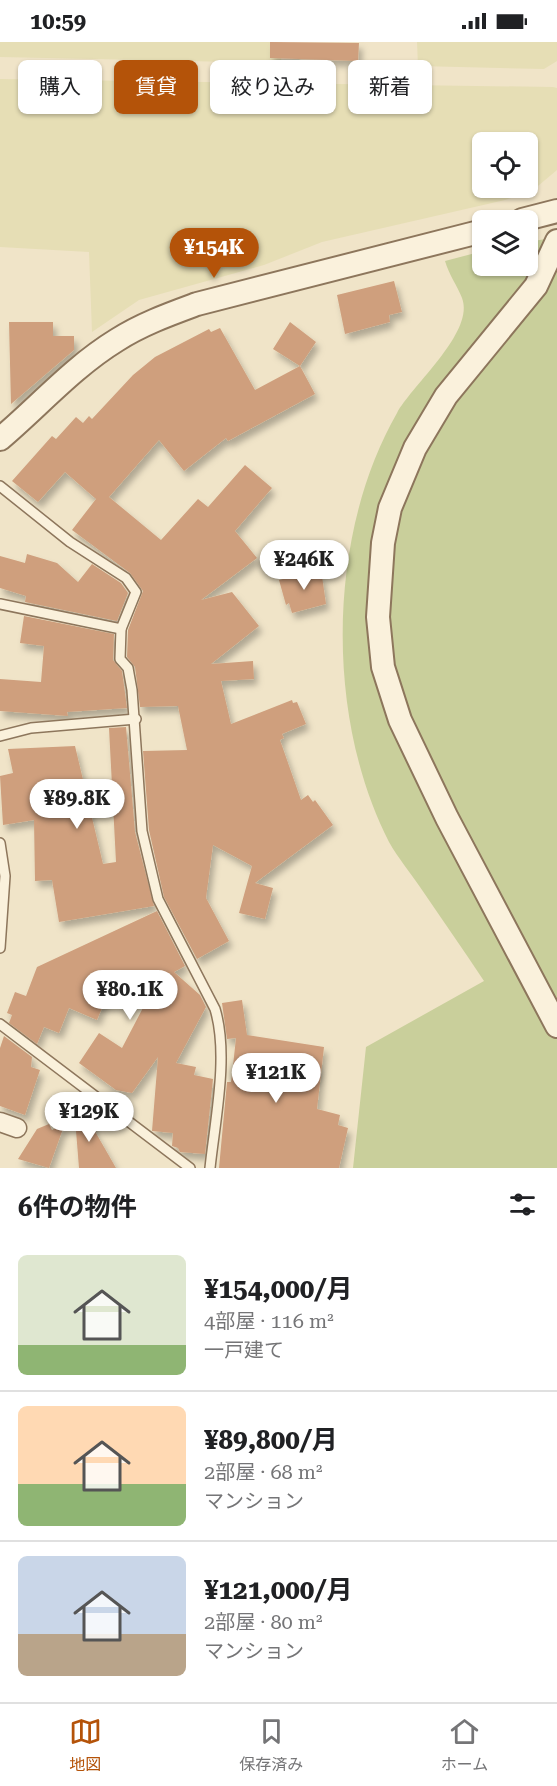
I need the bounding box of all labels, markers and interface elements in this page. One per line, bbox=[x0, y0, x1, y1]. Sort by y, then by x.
text: 10:59 bbox=[30, 9, 86, 34]
chip: 購入 bbox=[18, 60, 102, 114]
chip: 賃貸 bbox=[114, 60, 198, 114]
chip: 絞り込み bbox=[210, 60, 336, 114]
chip: 新着 bbox=[348, 60, 432, 114]
map controls bbox=[472, 132, 538, 276]
button: locate bbox=[472, 132, 538, 198]
button: layers bbox=[472, 210, 538, 276]
pin: ¥154K bbox=[172, 228, 256, 279]
text: ¥154K bbox=[184, 235, 244, 259]
pin: ¥246K bbox=[262, 540, 346, 591]
text: ¥246K bbox=[274, 547, 334, 571]
pin: ¥89.8K bbox=[28, 779, 126, 830]
text: ¥89.8K bbox=[44, 786, 110, 810]
pin: ¥80.1K bbox=[81, 970, 179, 1021]
text: ¥80.1K bbox=[97, 977, 163, 1001]
pin: ¥121K bbox=[234, 1053, 318, 1104]
text: ¥121K bbox=[246, 1060, 306, 1084]
pin: ¥129K bbox=[47, 1092, 131, 1143]
text: ¥129K bbox=[59, 1099, 119, 1123]
icon: filters bbox=[506, 1188, 539, 1221]
text: 6件の物件 bbox=[18, 1192, 137, 1222]
text: ¥154,000/月 bbox=[204, 1274, 352, 1304]
icon: home bbox=[66, 1279, 138, 1351]
text: 4部屋 · 116 m² bbox=[204, 1309, 334, 1333]
text: 一戸建て bbox=[204, 1338, 284, 1362]
text: ¥89,800/月 bbox=[204, 1425, 338, 1455]
icon: home bbox=[66, 1430, 138, 1502]
text: 2部屋 · 68 m² bbox=[204, 1460, 323, 1484]
text: マンション bbox=[204, 1489, 304, 1513]
text: ¥121,000/月 bbox=[204, 1575, 352, 1605]
icon: home bbox=[66, 1580, 138, 1652]
text: 2部屋 · 80 m² bbox=[204, 1610, 323, 1634]
text: マンション bbox=[204, 1639, 304, 1663]
tab: 地図 bbox=[69, 1715, 102, 1775]
tab: 保存済み bbox=[239, 1715, 303, 1775]
tab: ホーム bbox=[441, 1715, 488, 1775]

